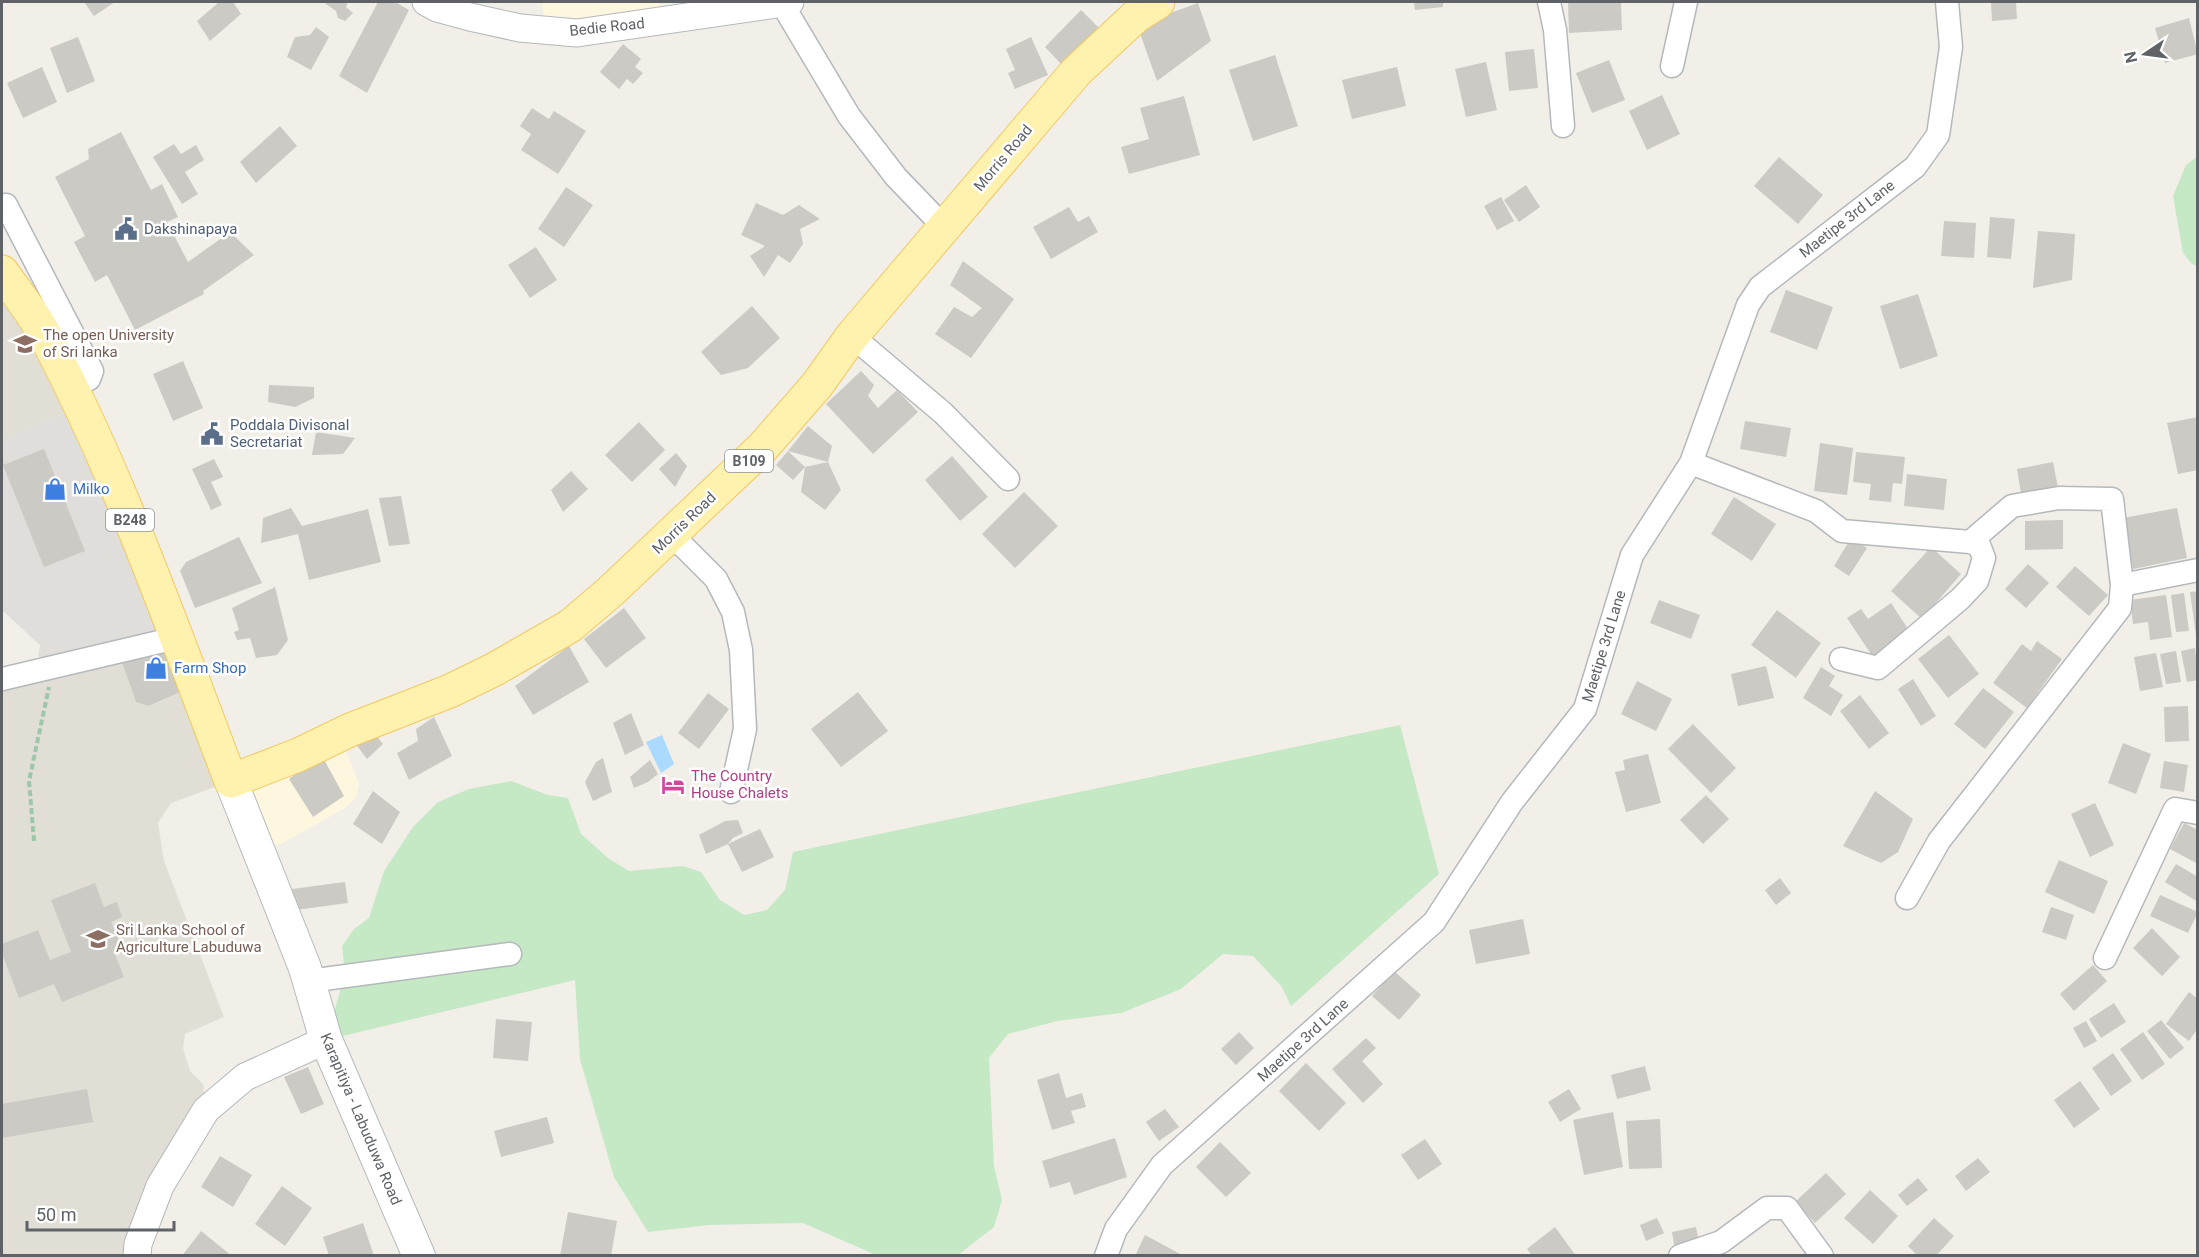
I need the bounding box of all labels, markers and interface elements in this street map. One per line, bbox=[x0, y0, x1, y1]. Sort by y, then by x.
street label: Bedie Road bbox=[569, 14, 645, 40]
north arrow bbox=[2115, 24, 2175, 84]
text: N bbox=[2120, 50, 2141, 65]
street label: Morris Road bbox=[970, 121, 1036, 195]
street label: Maetipe 3rd Lane bbox=[1796, 176, 1898, 262]
public building icon: Dakshinapaya bbox=[113, 216, 139, 242]
place label: Dakshinapaya bbox=[144, 220, 237, 238]
place label: The open University of Sri lanka bbox=[43, 326, 174, 361]
school or university icon: The open University of Sri lanka bbox=[12, 331, 38, 357]
place label: Poddala Divisonal Secretariat bbox=[230, 416, 349, 451]
public building icon: Poddala Divisonal Secretariat bbox=[199, 421, 225, 447]
road number: B109 bbox=[725, 450, 773, 472]
shop icon: Milko bbox=[42, 476, 68, 502]
place label: Milko bbox=[73, 480, 110, 498]
street label: Morris Road bbox=[648, 488, 720, 558]
road number: B248 bbox=[106, 509, 154, 531]
street label: Maetipe 3rd Lane bbox=[1578, 588, 1630, 704]
shop icon: Farm Shop bbox=[143, 655, 169, 681]
place label: Farm Shop bbox=[174, 659, 246, 677]
place label: The Country House Chalets bbox=[691, 767, 788, 802]
hotel icon: The Country House Chalets bbox=[660, 772, 686, 798]
place label: Sri Lanka School of Agriculture Labuduwa bbox=[116, 921, 262, 956]
school or university icon: Sri Lanka School of Agriculture Labuduwa bbox=[85, 926, 111, 952]
street label: Maetipe 3rd Lane bbox=[1254, 995, 1352, 1085]
street label: Karapitiya - Labuduwa Road bbox=[317, 1030, 405, 1208]
scale bar bbox=[27, 1194, 174, 1232]
text: 50 m bbox=[36, 1204, 76, 1225]

